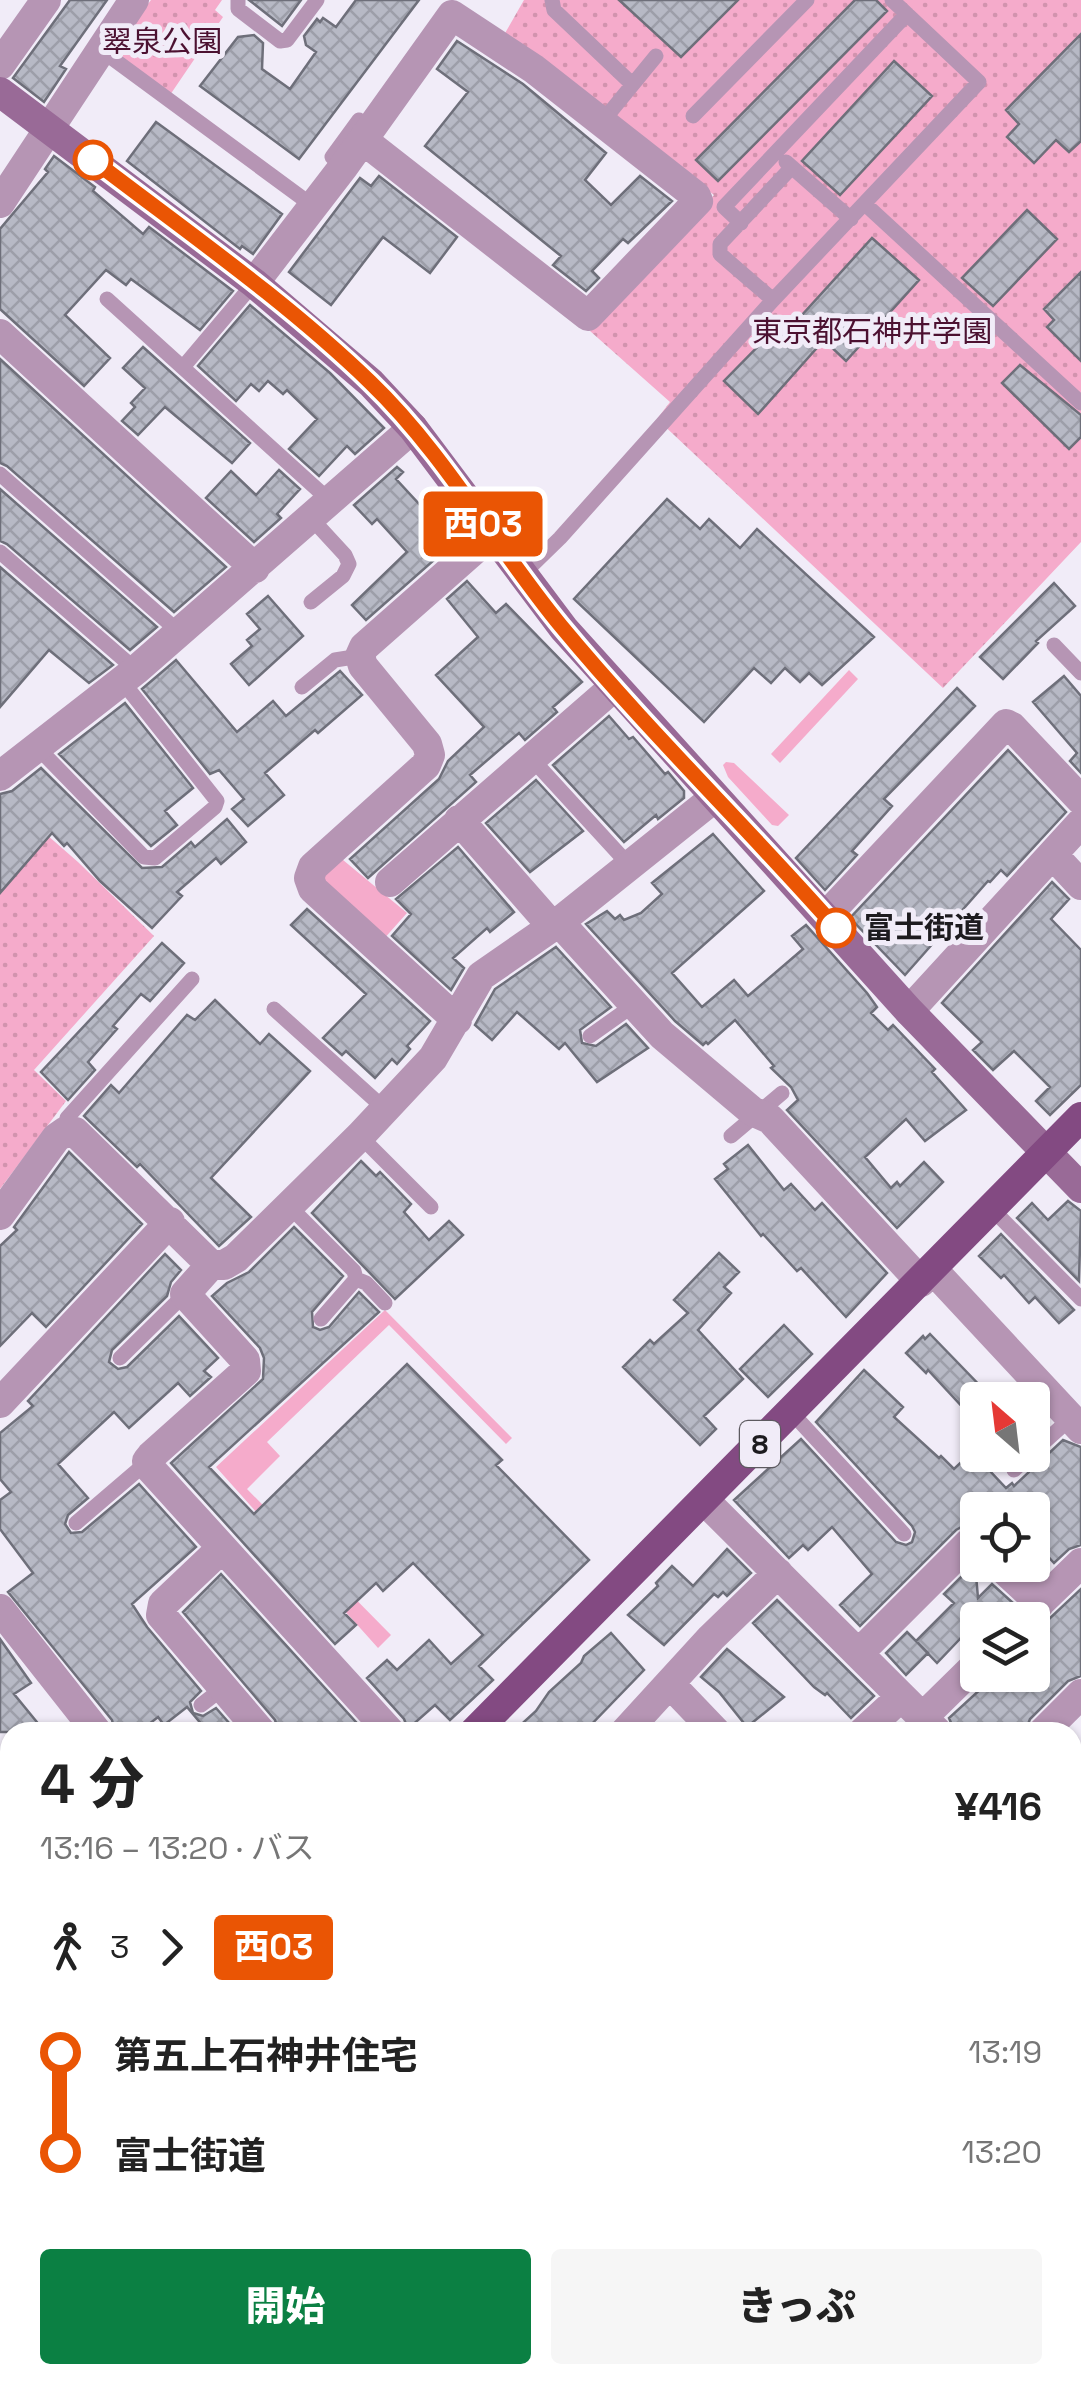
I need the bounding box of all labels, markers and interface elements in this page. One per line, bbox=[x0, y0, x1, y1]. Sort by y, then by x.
park label: 翠泉公園 bbox=[102, 22, 222, 61]
unlabelled marker bbox=[74, 141, 112, 179]
park label: 東京都石神井学園 bbox=[752, 312, 992, 351]
line badge: 西03 bbox=[426, 492, 540, 556]
text: 西03 bbox=[444, 502, 522, 546]
place label: 富士街道 bbox=[864, 908, 984, 947]
marker: 富士街道 bbox=[817, 909, 855, 947]
north arrow bbox=[960, 1382, 1050, 1472]
map controls bbox=[960, 1382, 1050, 1692]
road number: 8 bbox=[740, 1421, 780, 1467]
button: locate bbox=[960, 1492, 1050, 1582]
button: layers bbox=[960, 1602, 1050, 1692]
text: 4 分 bbox=[40, 1749, 144, 1819]
text: ¥416 bbox=[955, 1783, 1042, 1831]
text: 13:16 – 13:20 · バス bbox=[40, 1828, 315, 1868]
icon: walk bbox=[40, 1920, 95, 1975]
icon: forward bbox=[144, 1920, 199, 1975]
text: 西03 bbox=[234, 1925, 313, 1969]
text: 3 bbox=[110, 1927, 129, 1967]
text: 第五上石神井住宅 bbox=[114, 2032, 418, 2080]
text: 13:19 bbox=[968, 2032, 1042, 2072]
text: 富士街道 bbox=[114, 2132, 266, 2180]
text: 13:20 bbox=[961, 2132, 1042, 2172]
button: 開始 bbox=[40, 2249, 531, 2364]
button: きっぷ bbox=[551, 2249, 1042, 2364]

